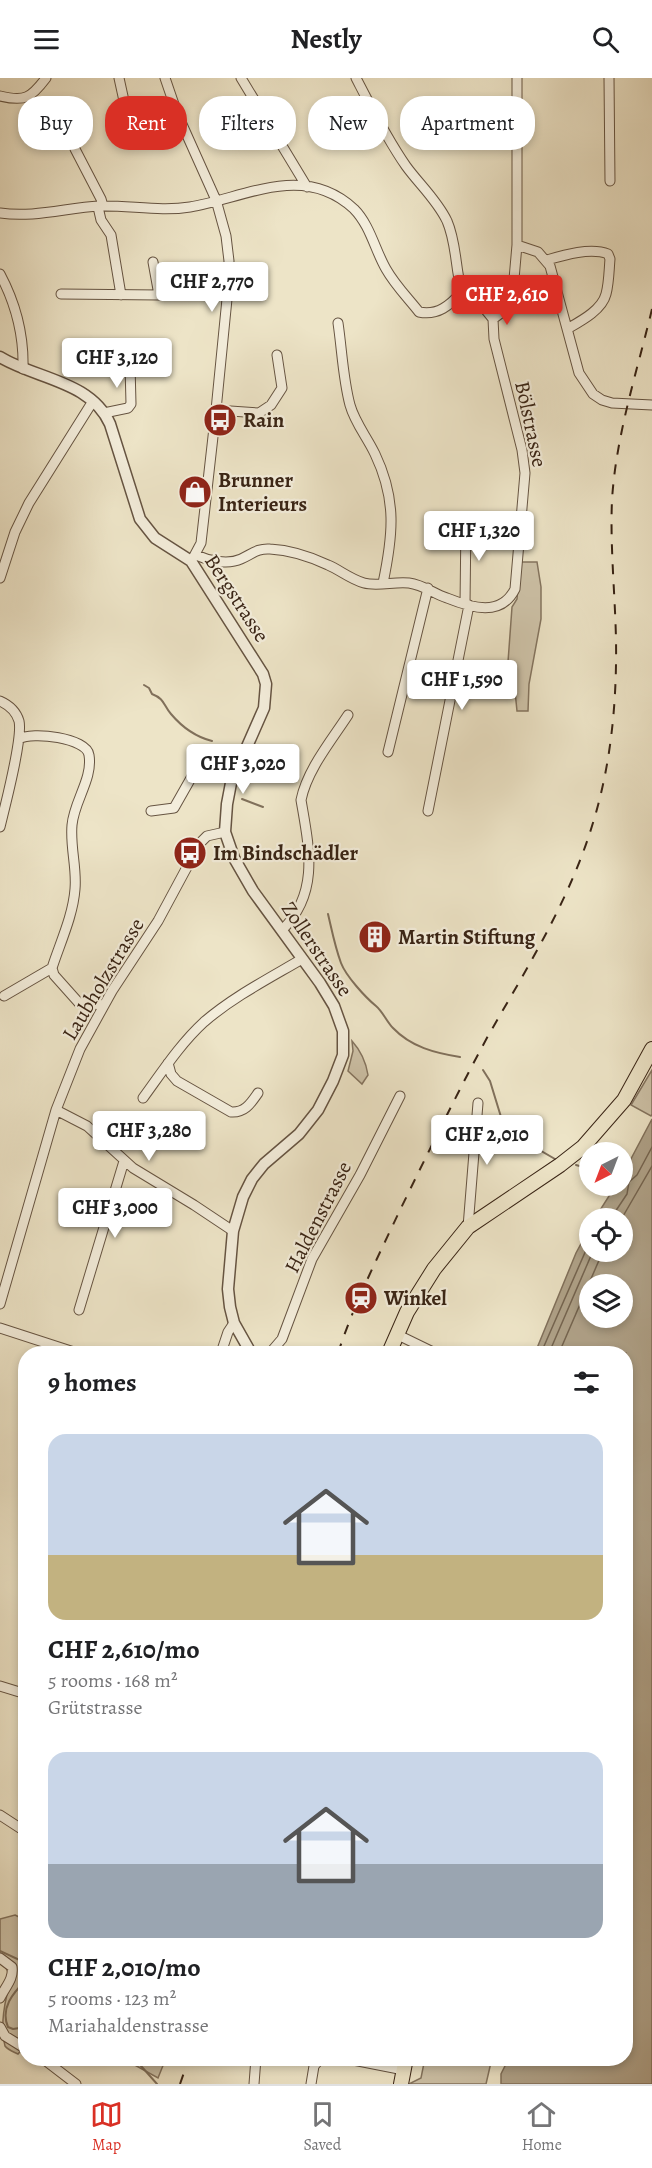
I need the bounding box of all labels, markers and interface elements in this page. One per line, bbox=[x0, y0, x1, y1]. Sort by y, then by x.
text: Nestly bbox=[290, 21, 362, 57]
icon: menu bbox=[30, 23, 63, 56]
icon: search bbox=[589, 23, 622, 56]
chip: Buy bbox=[18, 96, 93, 150]
chip: Rent bbox=[105, 96, 187, 150]
chip: Filters bbox=[199, 96, 296, 150]
chip: New bbox=[308, 96, 388, 150]
chip: Apartment bbox=[400, 96, 535, 150]
pin: CHF 2,770 bbox=[143, 262, 281, 313]
text: CHF 2,770 bbox=[170, 268, 254, 295]
pin: CHF 2,610 bbox=[438, 275, 576, 326]
text: CHF 2,610 bbox=[466, 281, 548, 308]
pin: CHF 3,120 bbox=[48, 338, 186, 389]
text: CHF 3,120 bbox=[76, 344, 158, 371]
street label: Bölstrasse bbox=[508, 378, 554, 470]
bus stop icon: Rain bbox=[202, 402, 238, 438]
place label: Rain bbox=[243, 406, 285, 434]
place label: Brunner Interieurs bbox=[218, 466, 307, 518]
shop icon: Brunner Interieurs bbox=[177, 474, 213, 510]
pin: CHF 1,320 bbox=[410, 511, 548, 562]
text: CHF 1,320 bbox=[438, 517, 520, 544]
street label: Bergstrasse bbox=[198, 549, 276, 647]
pin: CHF 1,590 bbox=[393, 660, 531, 711]
text: CHF 1,590 bbox=[421, 666, 503, 693]
pin: CHF 3,020 bbox=[174, 744, 312, 795]
text: CHF 3,020 bbox=[200, 750, 286, 777]
bus stop icon: Im Bindschädler bbox=[172, 835, 208, 871]
place label: Im Bindschädler bbox=[213, 839, 359, 867]
street label: Zollerstrasse bbox=[275, 896, 359, 1002]
street label: Laubholzstrasse bbox=[55, 913, 151, 1045]
building icon: Martin Stiftung bbox=[357, 919, 393, 955]
place label: Martin Stiftung bbox=[398, 923, 536, 951]
pin: CHF 3,280 bbox=[80, 1111, 218, 1162]
pin: CHF 2,010 bbox=[418, 1115, 556, 1166]
text: CHF 3,280 bbox=[107, 1117, 191, 1144]
text: CHF 2,010 bbox=[445, 1121, 529, 1148]
north arrow bbox=[579, 1142, 633, 1196]
map controls bbox=[579, 1142, 633, 1328]
street label: Haldenstrasse bbox=[278, 1156, 358, 1278]
pin: CHF 3,000 bbox=[46, 1188, 184, 1239]
text: CHF 3,000 bbox=[72, 1194, 158, 1221]
button: locate bbox=[579, 1208, 633, 1262]
button: layers bbox=[579, 1274, 633, 1328]
station icon: Winkel bbox=[343, 1280, 379, 1316]
place label: Winkel bbox=[383, 1284, 447, 1312]
text: 9 homes bbox=[48, 1365, 137, 1400]
icon: filters bbox=[570, 1366, 603, 1399]
icon: home bbox=[272, 1473, 380, 1581]
text: CHF 2,610/mo bbox=[48, 1632, 200, 1667]
text: 5 rooms · 168 m² bbox=[48, 1667, 177, 1694]
text: Grütstrasse bbox=[48, 1694, 142, 1721]
icon: home bbox=[272, 1791, 380, 1899]
text: CHF 2,010/mo bbox=[48, 1950, 201, 1985]
text: 5 rooms · 123 m² bbox=[48, 1985, 176, 2012]
text: Mariahaldenstrasse bbox=[48, 2012, 209, 2039]
tab: Map bbox=[90, 2098, 123, 2156]
tab: Saved bbox=[303, 2098, 341, 2156]
tab: Home bbox=[522, 2098, 562, 2156]

